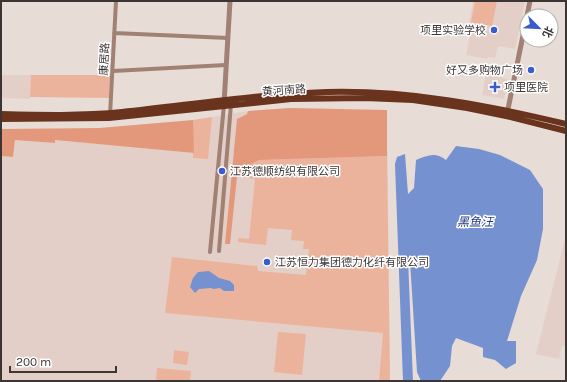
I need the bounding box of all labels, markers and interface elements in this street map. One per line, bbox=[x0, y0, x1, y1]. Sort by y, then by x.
north arrow bbox=[519, 8, 559, 48]
place label: 项里实验学校 bbox=[420, 24, 486, 37]
text: 北 bbox=[540, 24, 556, 40]
marker: 项里实验学校 bbox=[489, 25, 499, 35]
street label: 康居路 bbox=[97, 42, 112, 76]
place label: 好又多购物广场 bbox=[446, 64, 523, 77]
marker: 好又多购物广场 bbox=[526, 65, 536, 75]
marker: 项里医院 bbox=[489, 81, 501, 93]
place label: 项里医院 bbox=[504, 81, 548, 94]
street label: 黄河南路 bbox=[262, 82, 306, 99]
place label: 江苏德顺纺织有限公司 bbox=[230, 165, 340, 178]
marker: 江苏德顺纺织有限公司 bbox=[217, 166, 227, 176]
water label: 黑鱼汪 bbox=[457, 215, 495, 229]
place label: 江苏恒力集团德力化纤有限公司 bbox=[275, 256, 429, 269]
marker: 江苏恒力集团德力化纤有限公司 bbox=[262, 257, 272, 267]
scale bar bbox=[10, 348, 116, 374]
text: 200 m bbox=[16, 355, 51, 369]

